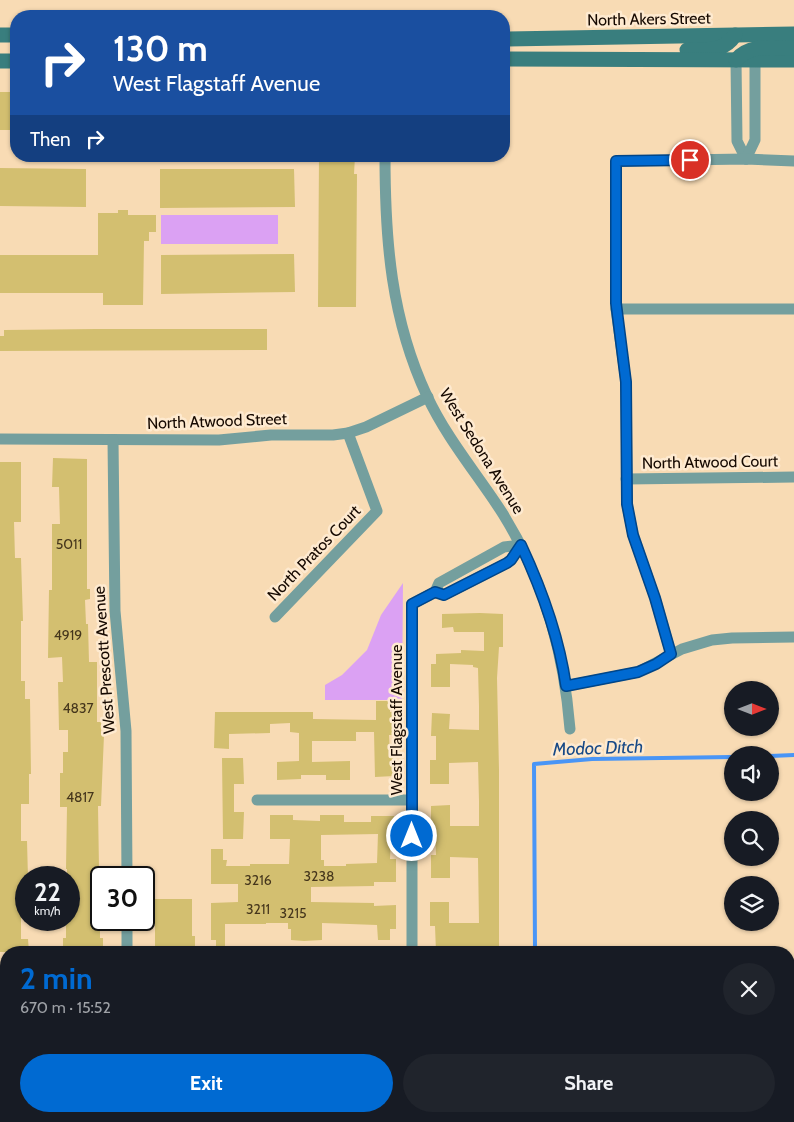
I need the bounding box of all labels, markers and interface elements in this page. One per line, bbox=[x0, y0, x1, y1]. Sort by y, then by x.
street label: North Akers Street bbox=[587, 8, 712, 30]
text: 130 m bbox=[113, 27, 208, 70]
icon: right bbox=[30, 30, 95, 95]
text: West Flagstaff Avenue bbox=[113, 70, 320, 97]
icon: right bbox=[81, 125, 109, 153]
text: Then bbox=[30, 128, 71, 151]
pin bbox=[669, 139, 711, 181]
icon: arrive bbox=[676, 146, 704, 174]
street label: West Sedona Avenue bbox=[436, 385, 528, 517]
street label: North Atwood Street bbox=[147, 409, 288, 433]
street label: North Atwood Court bbox=[642, 451, 779, 473]
street label: North Pratos Court bbox=[264, 501, 365, 605]
house number: 5011 bbox=[56, 535, 82, 553]
street label: West Prescott Avenue bbox=[89, 586, 119, 734]
house number: 4919 bbox=[54, 626, 82, 644]
street label: West Flagstaff Avenue bbox=[387, 645, 406, 795]
north arrow bbox=[724, 681, 779, 736]
map controls bbox=[724, 681, 779, 931]
house number: 4837 bbox=[62, 699, 94, 717]
water label: Modoc Ditch bbox=[551, 735, 644, 761]
button: sound bbox=[724, 746, 779, 801]
house number: 4817 bbox=[66, 788, 94, 806]
position arrow bbox=[385, 809, 437, 861]
button: search bbox=[724, 811, 779, 866]
speed limit sign: 30 bbox=[90, 866, 155, 931]
house number: 3238 bbox=[304, 867, 334, 885]
house number: 3216 bbox=[244, 871, 272, 889]
button: layers bbox=[724, 876, 779, 931]
text: 22 bbox=[34, 877, 61, 907]
house number: 3211 bbox=[246, 900, 270, 918]
text: km/h bbox=[34, 903, 61, 918]
house number: 3215 bbox=[279, 904, 307, 922]
text: 2 min bbox=[20, 960, 92, 997]
button: close bbox=[723, 963, 775, 1015]
text: 670 m · 15:52 bbox=[20, 998, 111, 1017]
button: Exit bbox=[20, 1054, 393, 1112]
button: Share bbox=[403, 1054, 775, 1112]

